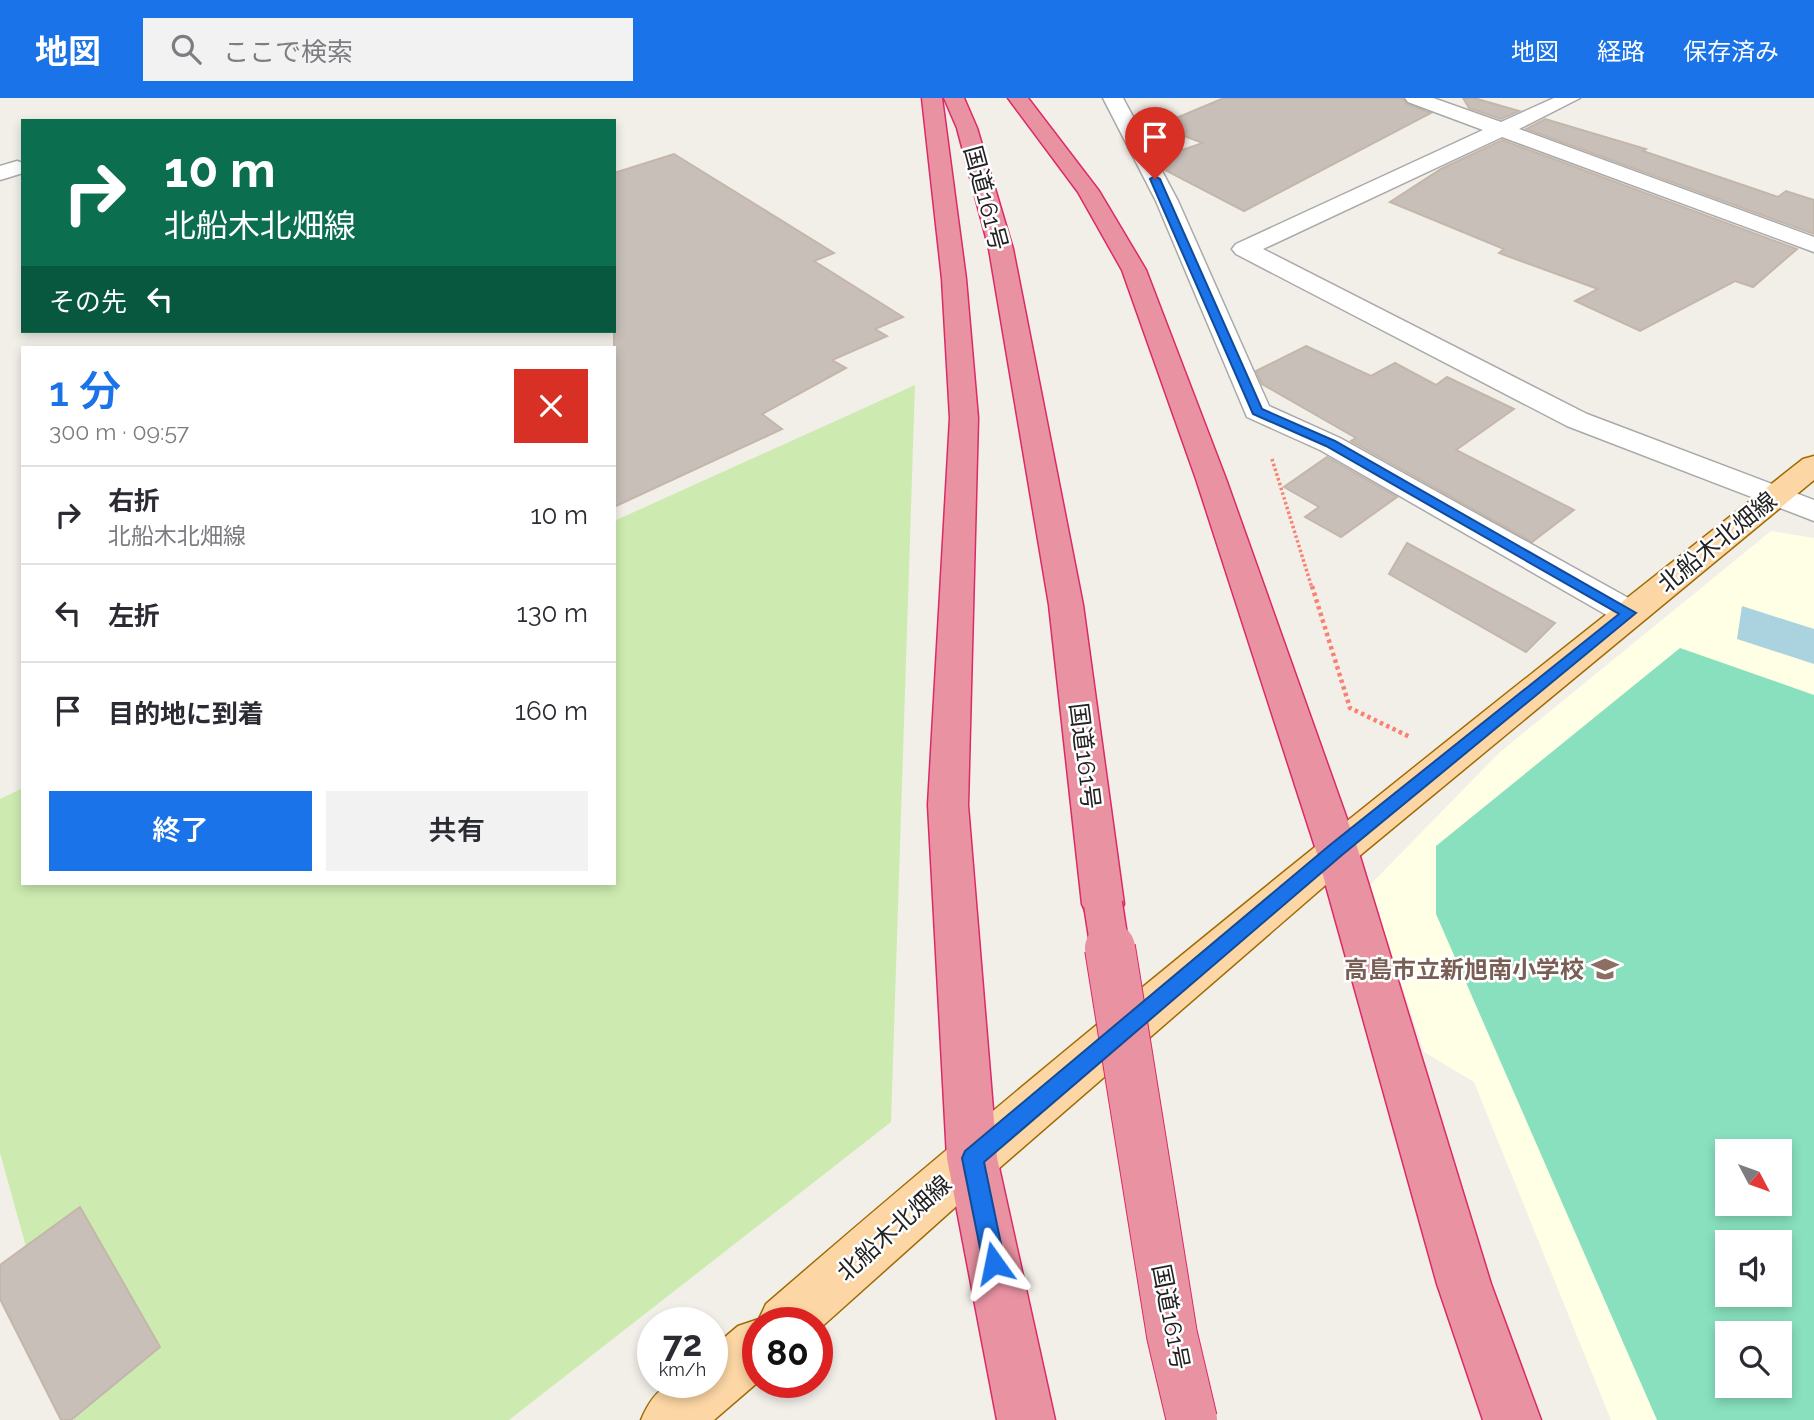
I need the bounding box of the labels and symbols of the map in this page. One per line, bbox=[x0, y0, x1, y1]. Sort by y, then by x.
pin bbox=[1125, 107, 1185, 179]
street label: 国道161号 bbox=[958, 143, 1014, 253]
street label: 北船木北畑線 bbox=[1652, 485, 1782, 599]
street label: 国道161号 bbox=[1064, 701, 1106, 811]
school or university icon: 高島市立新旭南小学校 bbox=[1590, 954, 1620, 984]
place label: 高島市立新旭南小学校 bbox=[1344, 955, 1584, 984]
north arrow bbox=[1715, 1139, 1792, 1216]
street label: 北船木北畑線 bbox=[831, 1169, 957, 1287]
position arrow bbox=[957, 1226, 1031, 1300]
street label: 国道161号 bbox=[1147, 1262, 1195, 1372]
speed limit sign: 80 bbox=[742, 1307, 833, 1398]

